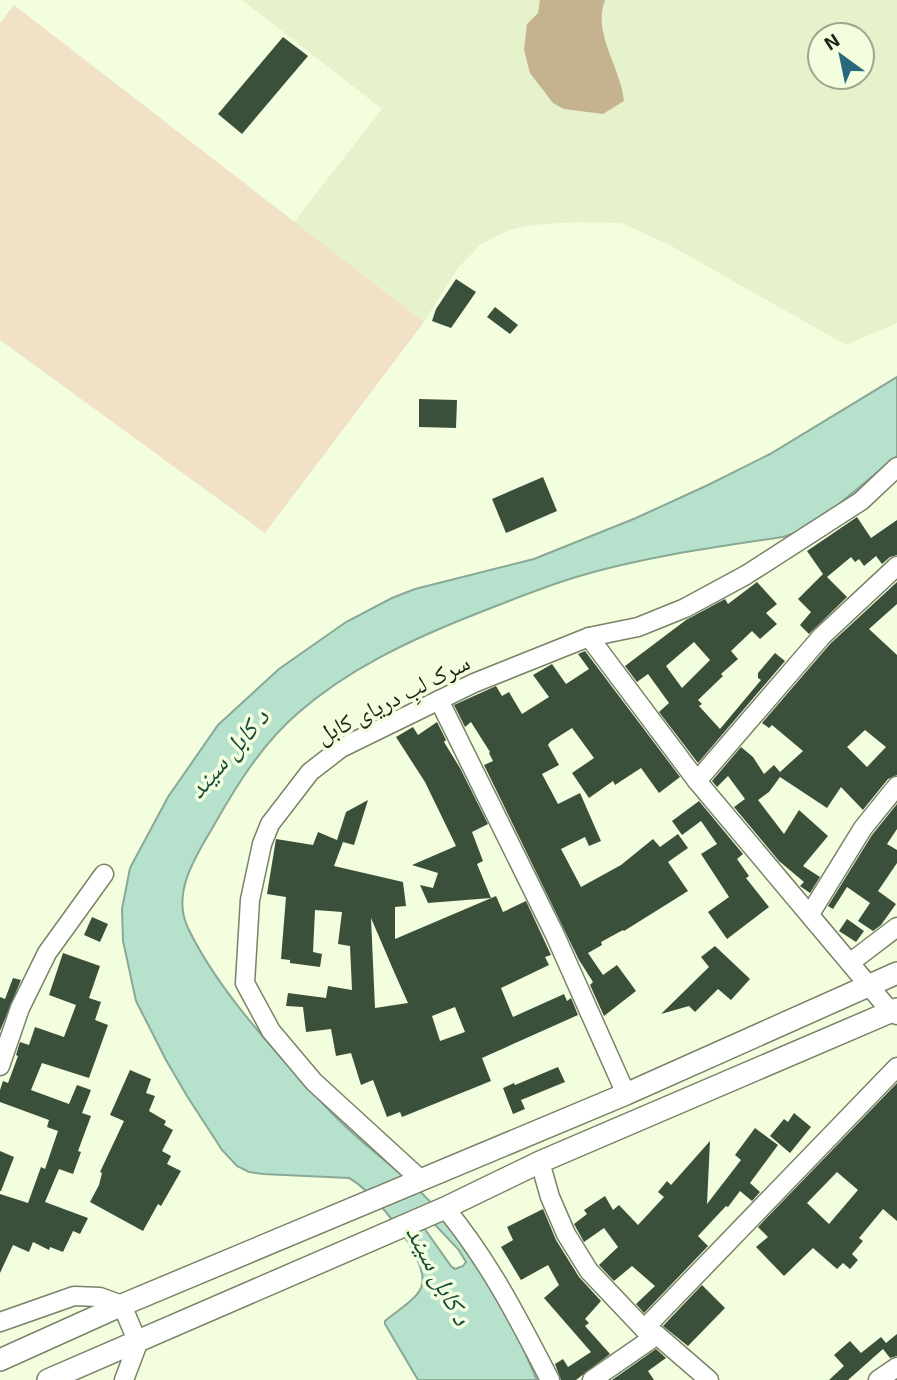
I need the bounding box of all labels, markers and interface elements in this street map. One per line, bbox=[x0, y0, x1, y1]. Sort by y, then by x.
north arrow bbox=[806, 21, 876, 91]
text: N bbox=[819, 28, 843, 55]
street label: سرک لبِ دریای کابل bbox=[311, 646, 476, 752]
water label: د کابل سيند bbox=[180, 701, 276, 804]
water label: د کابل سيند bbox=[399, 1219, 480, 1331]

